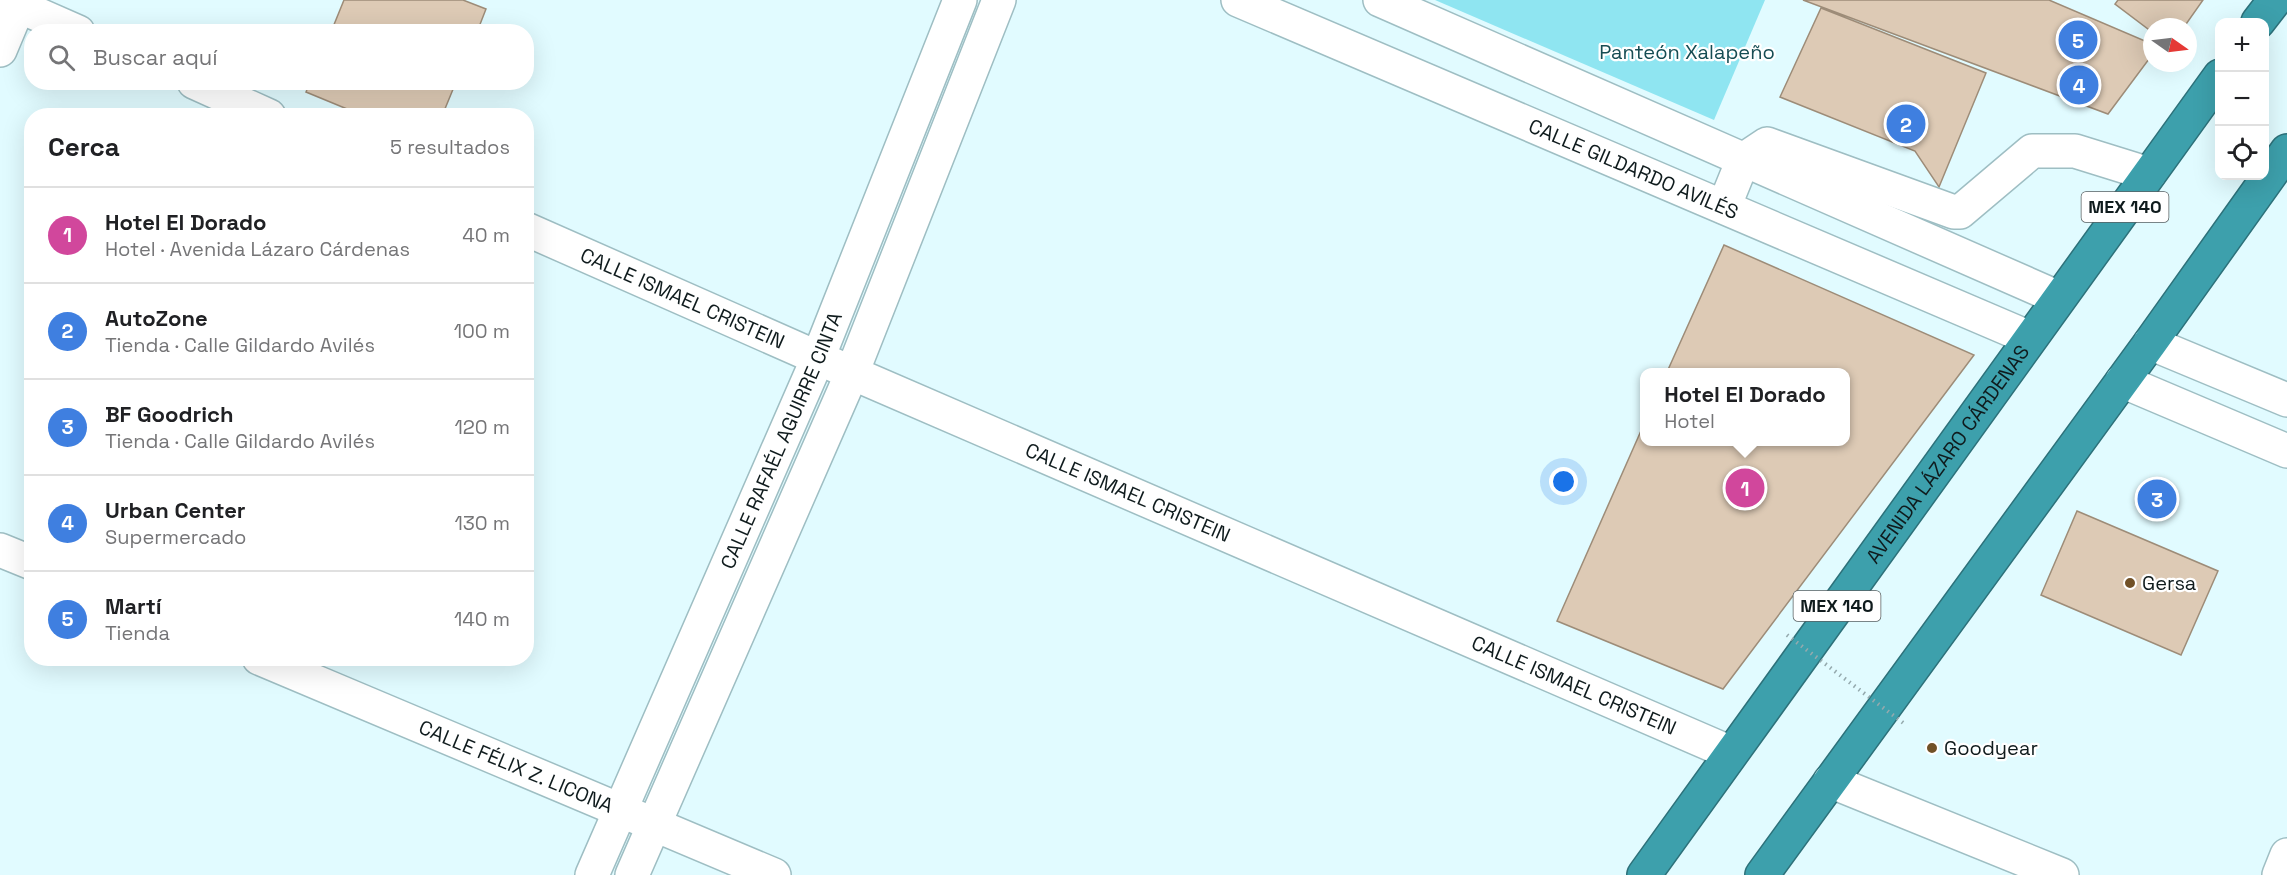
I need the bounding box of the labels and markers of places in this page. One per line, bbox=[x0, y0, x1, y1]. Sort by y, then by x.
pin: 5 bbox=[2058, 18, 2098, 63]
pin: 4 bbox=[2060, 62, 2098, 107]
pin: 2 bbox=[1886, 102, 1926, 146]
pin: 1 bbox=[1726, 466, 1764, 510]
pin: 3 bbox=[2138, 476, 2176, 522]
place label: Gersa bbox=[2142, 570, 2196, 596]
marker: Gersa bbox=[2123, 576, 2137, 590]
place label: Goodyear bbox=[1944, 735, 2038, 761]
marker: Goodyear bbox=[1925, 741, 1939, 755]

